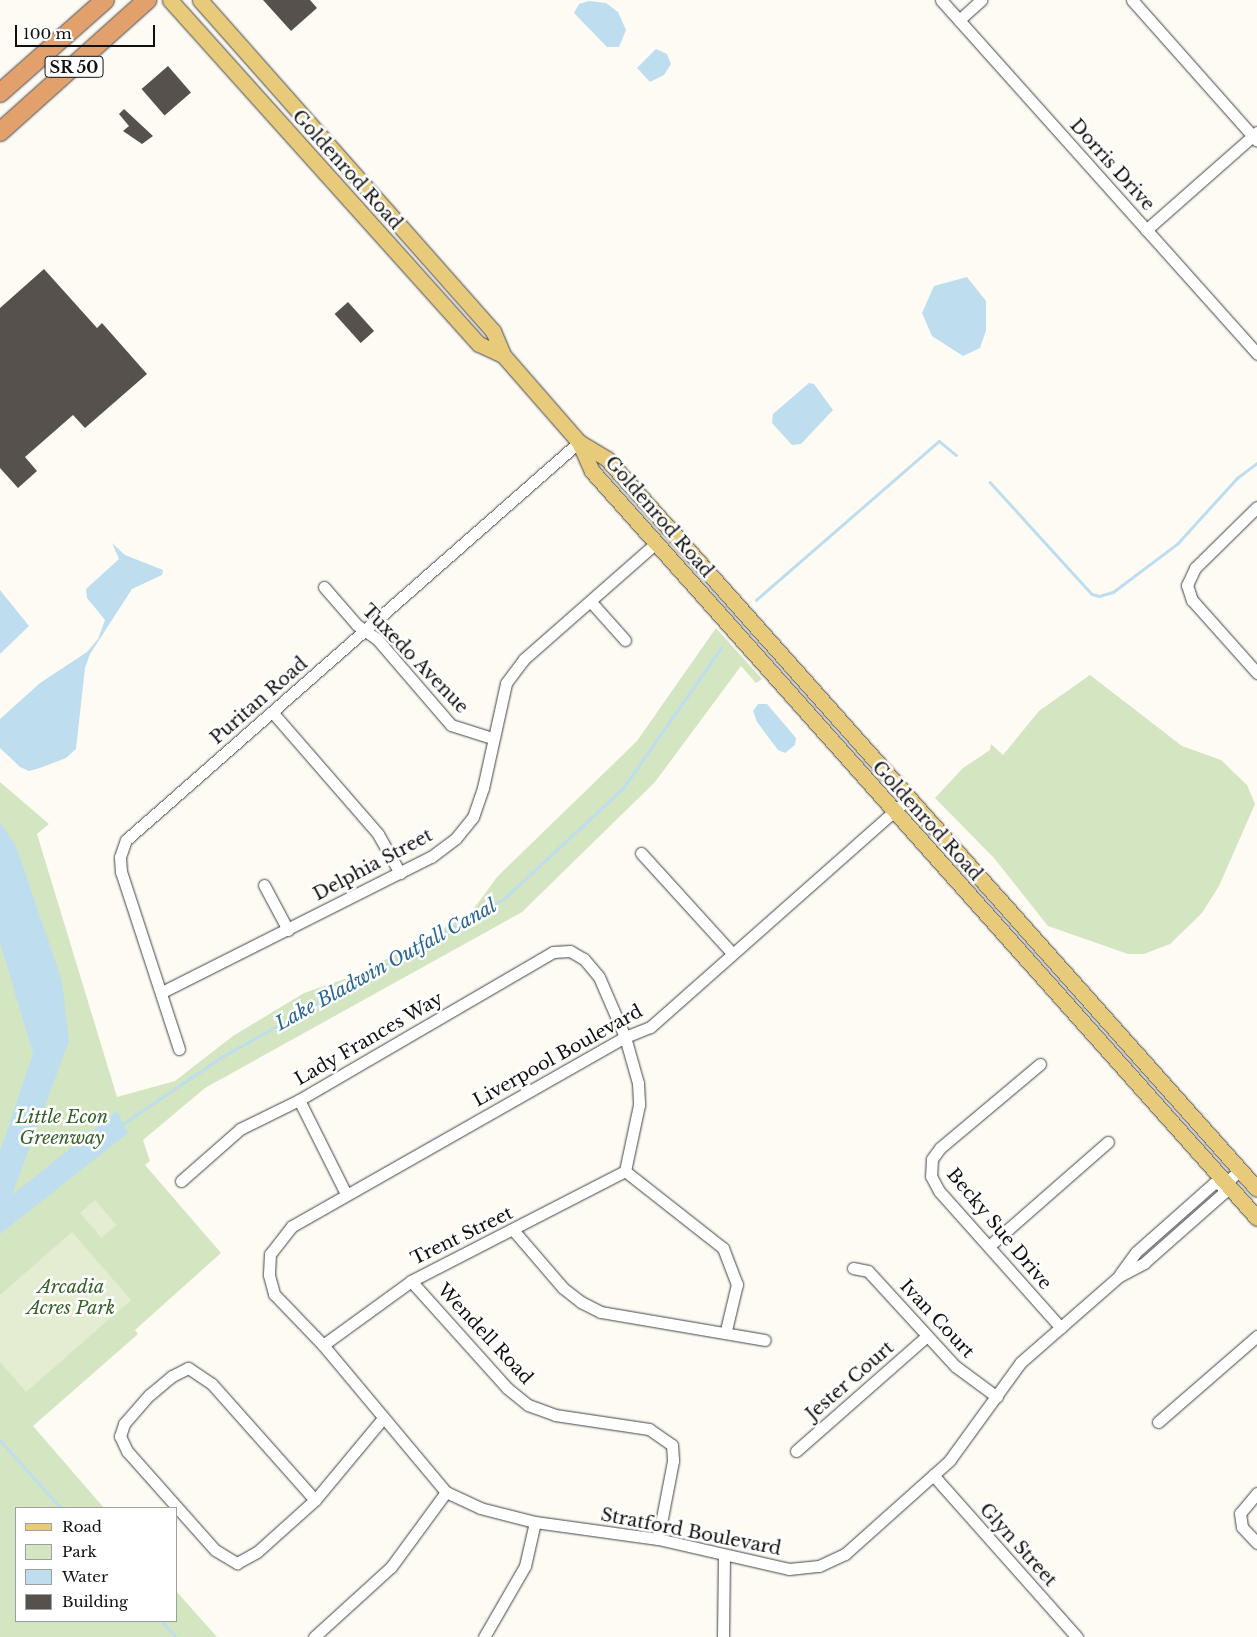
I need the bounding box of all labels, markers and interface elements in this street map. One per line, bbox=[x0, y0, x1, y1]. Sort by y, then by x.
scale bar bbox=[18, 15, 158, 47]
text: 100 m bbox=[23, 24, 72, 43]
road number: SR 50 bbox=[44, 54, 104, 80]
street label: Goldenrod Road bbox=[288, 106, 406, 234]
street label: Dorris Drive bbox=[1065, 115, 1159, 215]
street label: Goldenrod Road bbox=[600, 452, 718, 582]
street label: Tuxedo Avenue bbox=[357, 600, 473, 718]
street label: Puritan Road bbox=[206, 653, 312, 749]
street label: Goldenrod Road bbox=[868, 757, 986, 885]
street label: Delphia Street bbox=[310, 824, 436, 906]
water label: Lake Bladwin Outfall Canal bbox=[271, 894, 501, 1036]
street label: Lady Frances Way bbox=[291, 987, 447, 1091]
street label: Liverpool Boulevard bbox=[470, 1000, 646, 1112]
park label: Little Econ Greenway bbox=[16, 1107, 108, 1150]
street label: Becky Sue Drive bbox=[942, 1164, 1056, 1294]
street label: Trent Street bbox=[408, 1202, 516, 1270]
street label: Ivan Court bbox=[895, 1275, 979, 1363]
park label: Arcadia Acres Park bbox=[27, 1277, 115, 1320]
street label: Wendell Road bbox=[433, 1279, 537, 1389]
street label: Jester Court bbox=[802, 1337, 898, 1425]
street label: Glyn Street bbox=[975, 1499, 1061, 1591]
street label: Stratford Boulevard bbox=[599, 1504, 783, 1560]
legend bbox=[15, 1507, 178, 1622]
text: Road bbox=[62, 1517, 102, 1536]
text: Park bbox=[62, 1542, 97, 1561]
text: Water bbox=[62, 1567, 108, 1586]
text: Building bbox=[62, 1592, 128, 1611]

